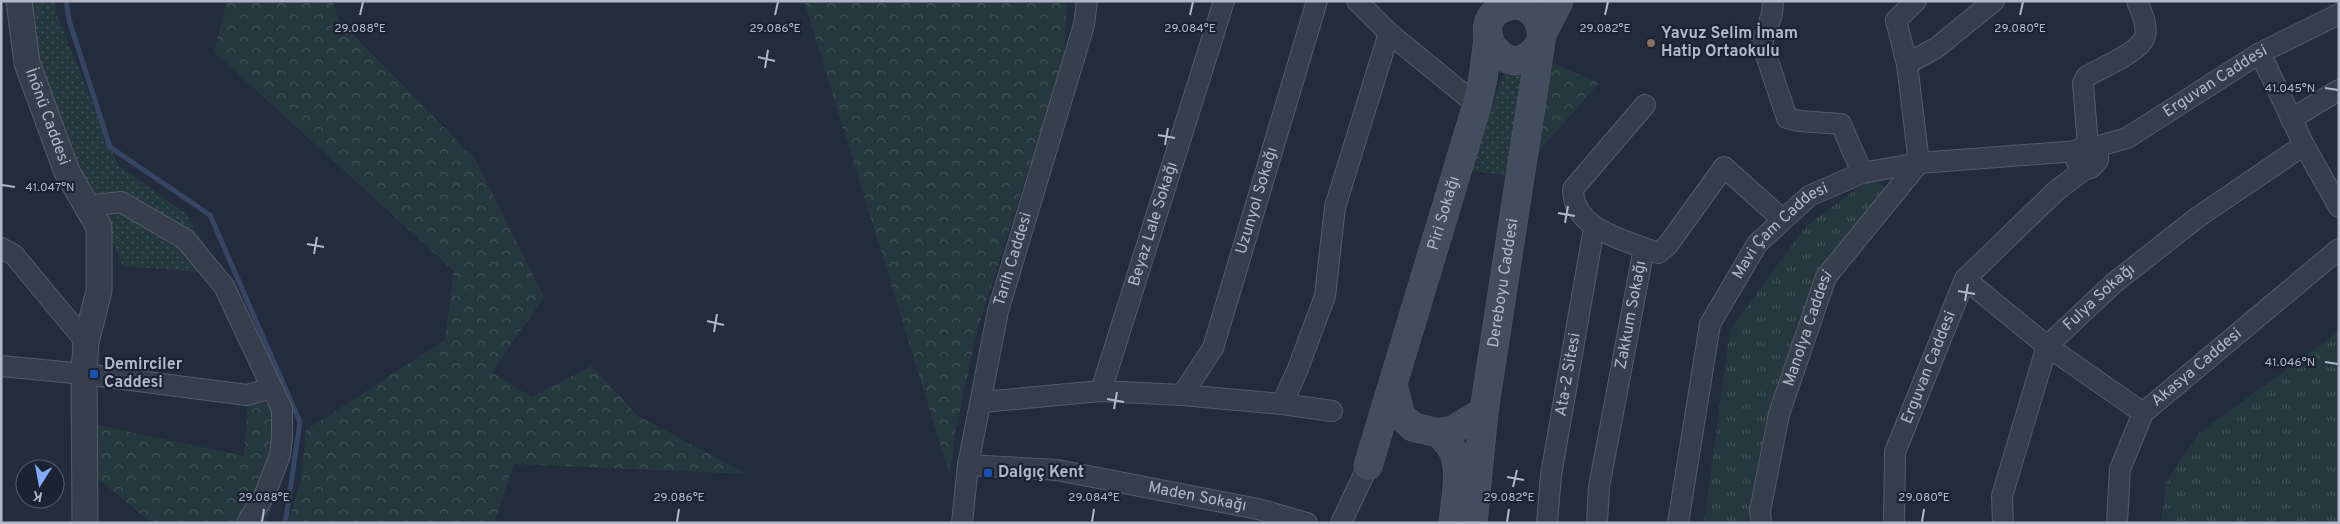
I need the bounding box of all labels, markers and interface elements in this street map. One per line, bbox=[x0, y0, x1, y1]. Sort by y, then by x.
text: 29.088°E bbox=[334, 21, 386, 37]
text: 29.086°E bbox=[749, 21, 801, 37]
text: 29.084°E bbox=[1164, 21, 1216, 37]
text: 29.082°E bbox=[1579, 21, 1631, 37]
text: 29.080°E bbox=[1994, 21, 2046, 37]
place label: Yavuz Selim İmam Hatip Ortaokulu bbox=[1661, 22, 1798, 62]
marker: Yavuz Selim İmam Hatip Ortaokulu bbox=[1645, 37, 1657, 49]
street label: Erguvan Caddesi bbox=[2160, 41, 2271, 122]
street label: İnönü Caddesi bbox=[20, 65, 74, 168]
text: 41.045°N bbox=[2265, 81, 2315, 97]
street label: Uzunyol Sokağı bbox=[1232, 145, 1283, 257]
street label: Beyaz Lale Sokağı bbox=[1125, 159, 1183, 289]
street label: Piri Sokağı bbox=[1424, 174, 1465, 253]
street label: Mavi Çam Caddesi bbox=[1728, 179, 1831, 283]
text: 41.047°N bbox=[25, 180, 75, 196]
street label: Tarih Caddesi bbox=[990, 210, 1037, 309]
street label: Dereboyu Caddesi bbox=[1484, 217, 1523, 349]
street label: Zakkum Sokağı bbox=[1611, 259, 1651, 371]
street label: Fulya Sokağı bbox=[2059, 260, 2139, 335]
street label: Manolya Caddesi bbox=[1779, 266, 1837, 389]
street label: Erguvan Caddesi bbox=[1897, 308, 1961, 427]
street label: Akasya Caddesi bbox=[2148, 324, 2246, 411]
street label: Ata-2 Sitesi bbox=[1551, 331, 1586, 418]
place label: Demirciler Caddesi bbox=[104, 355, 183, 393]
text: 41.046°N bbox=[2265, 355, 2315, 371]
marker: Demirciler Caddesi bbox=[88, 368, 100, 380]
north arrow bbox=[15, 459, 65, 509]
place label: Dalgıç Kent bbox=[998, 463, 1084, 483]
marker: Dalgıç Kent bbox=[982, 467, 994, 479]
street label: Maden Sokağı bbox=[1146, 478, 1248, 517]
text: K bbox=[31, 486, 44, 505]
text: 29.088°E bbox=[238, 490, 290, 506]
text: 29.086°E bbox=[653, 490, 705, 506]
text: 29.084°E bbox=[1068, 490, 1120, 506]
text: 29.082°E bbox=[1483, 490, 1535, 506]
text: 29.080°E bbox=[1898, 490, 1950, 506]

